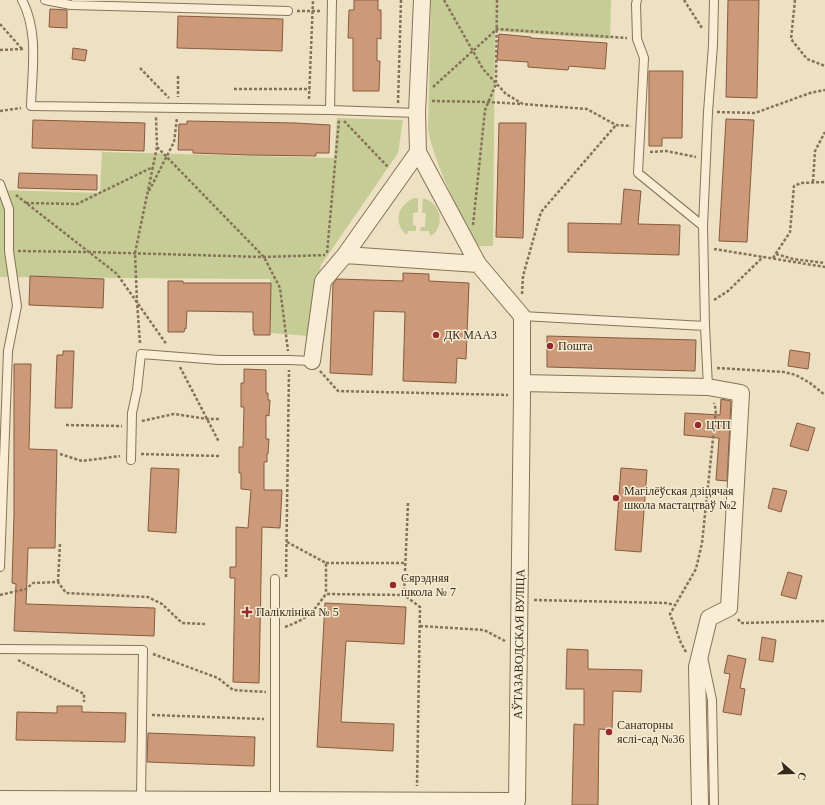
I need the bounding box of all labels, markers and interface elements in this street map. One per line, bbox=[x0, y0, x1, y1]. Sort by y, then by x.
place label: ДК МААЗ bbox=[444, 328, 497, 342]
marker: ДК МААЗ bbox=[431, 330, 441, 340]
place label: Пошта bbox=[558, 339, 593, 353]
marker: Пошта bbox=[545, 341, 555, 351]
place label: ЦТП bbox=[706, 418, 731, 432]
marker: ЦТП bbox=[693, 420, 703, 430]
place label: Магілёўская дзіцячая школа мастацтваў №2 bbox=[624, 484, 736, 512]
marker: Магілёўская дзіцячая школа мастацтваў №2 bbox=[611, 493, 621, 503]
street label: АЎТАЗАВОДСКАЯ ВУЛІЦА bbox=[511, 568, 527, 719]
place label: Сярэдняя школа № 7 bbox=[401, 571, 456, 599]
marker: Сярэдняя школа № 7 bbox=[388, 580, 398, 590]
place label: Паліклініка № 5 bbox=[256, 605, 339, 619]
marker: Паліклініка № 5 bbox=[241, 606, 253, 618]
place label: Санаторны яслі-сад №36 bbox=[617, 718, 685, 746]
marker: Санаторны яслі-сад №36 bbox=[604, 727, 614, 737]
north arrow bbox=[773, 753, 813, 793]
text: С bbox=[795, 771, 809, 782]

